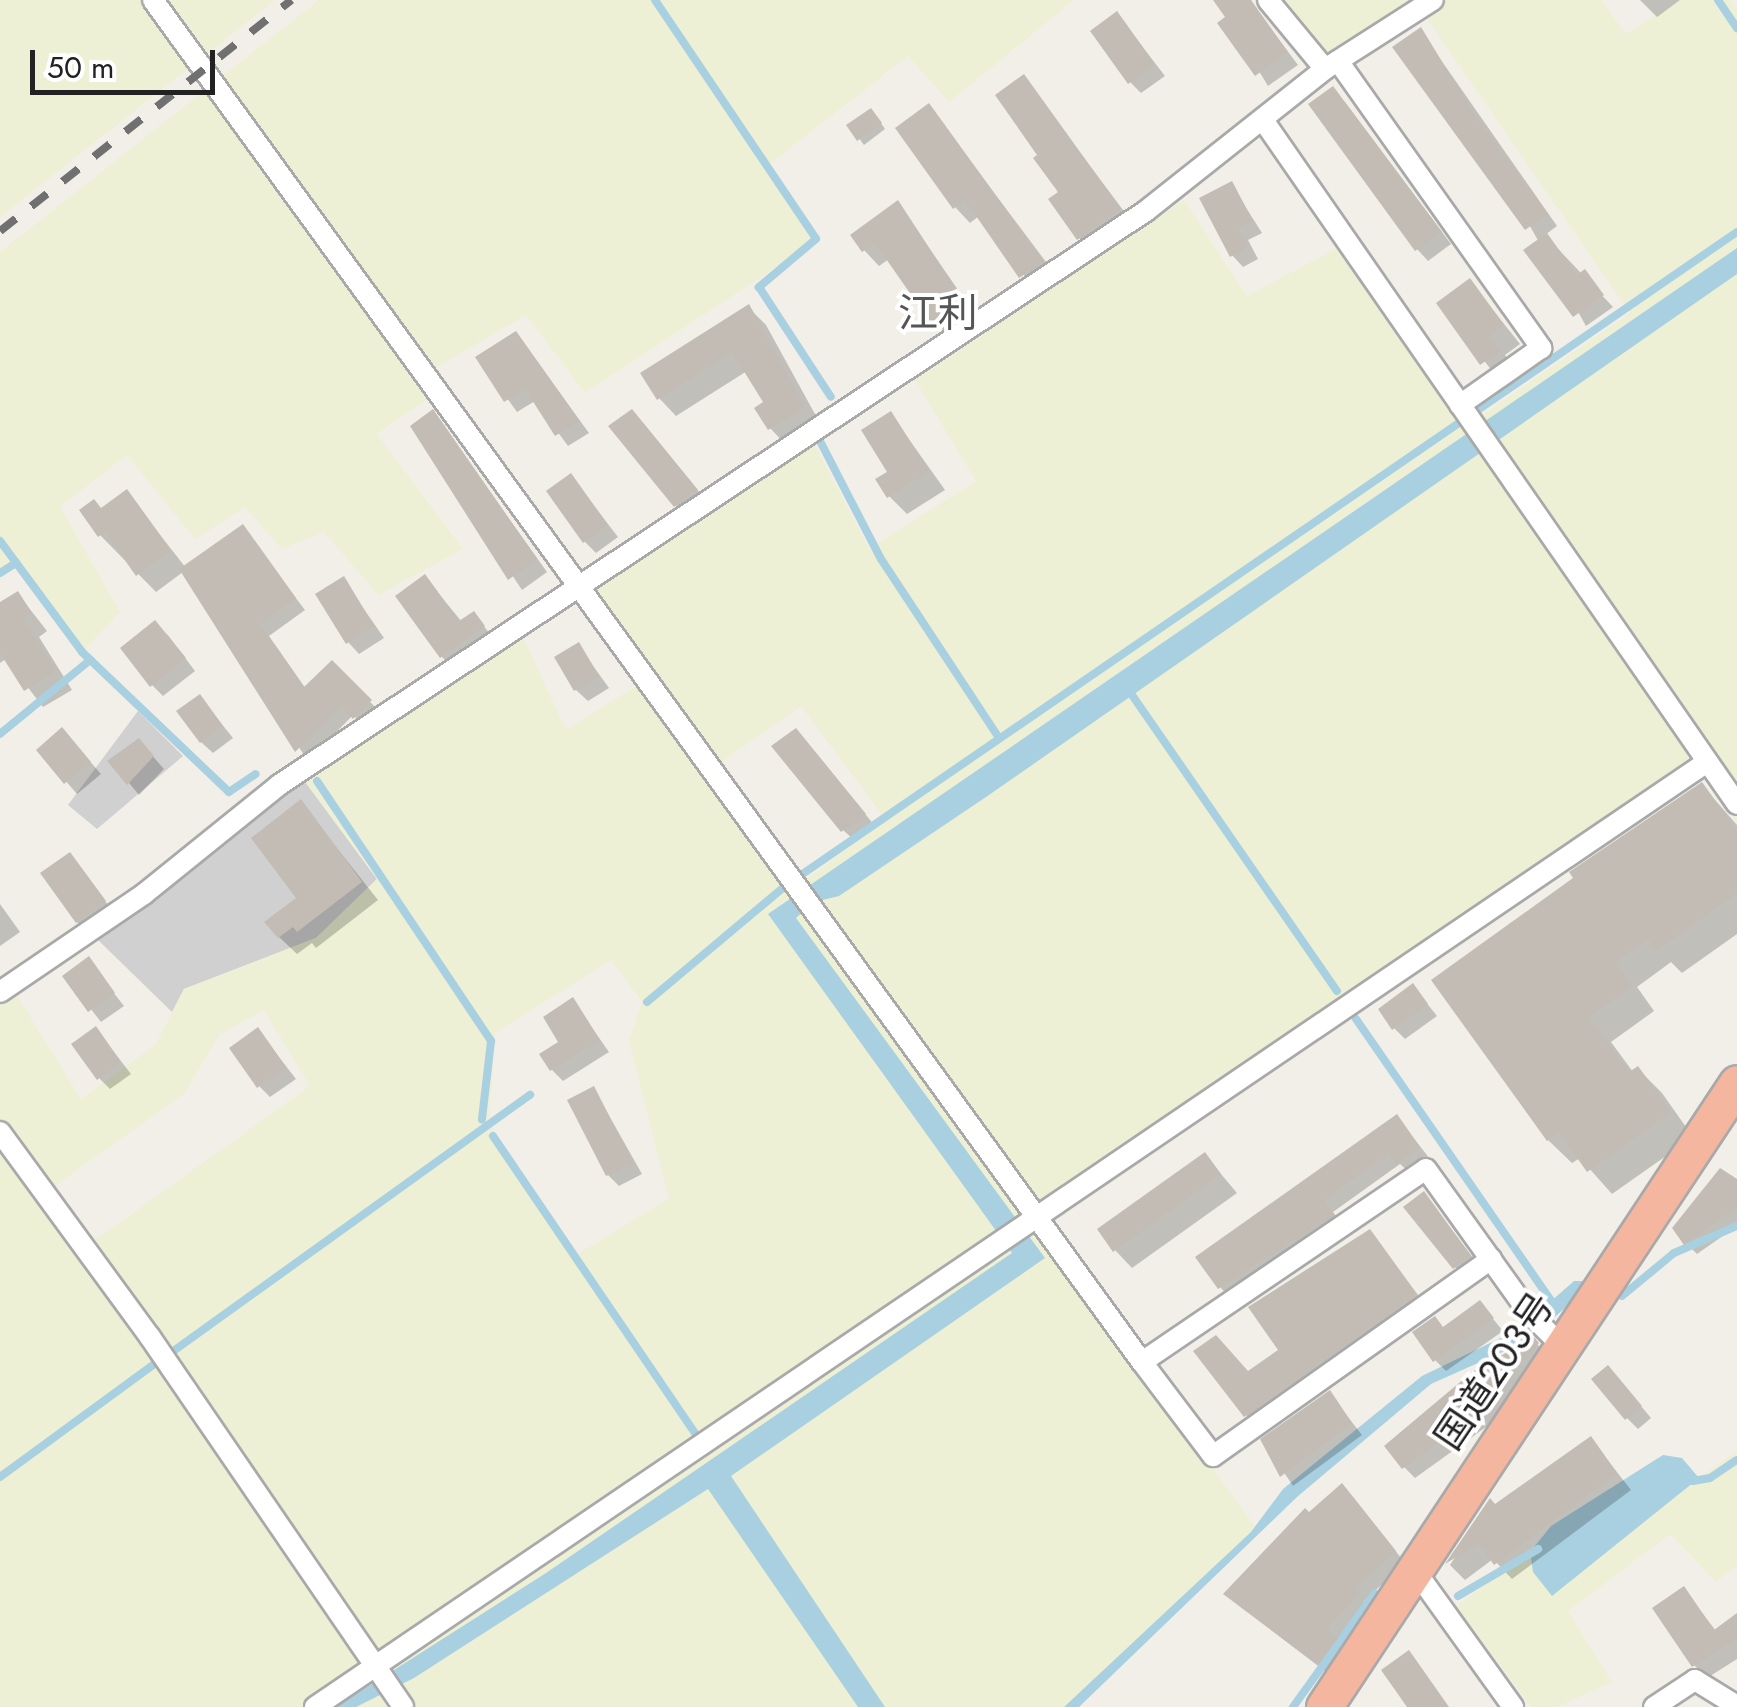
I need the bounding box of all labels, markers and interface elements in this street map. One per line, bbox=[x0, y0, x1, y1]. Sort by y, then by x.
scale bar bbox=[35, 30, 220, 92]
text: 50 m bbox=[47, 46, 114, 89]
district label: 江利 bbox=[898, 289, 978, 337]
street label: 国道203号 bbox=[1425, 1284, 1563, 1458]

